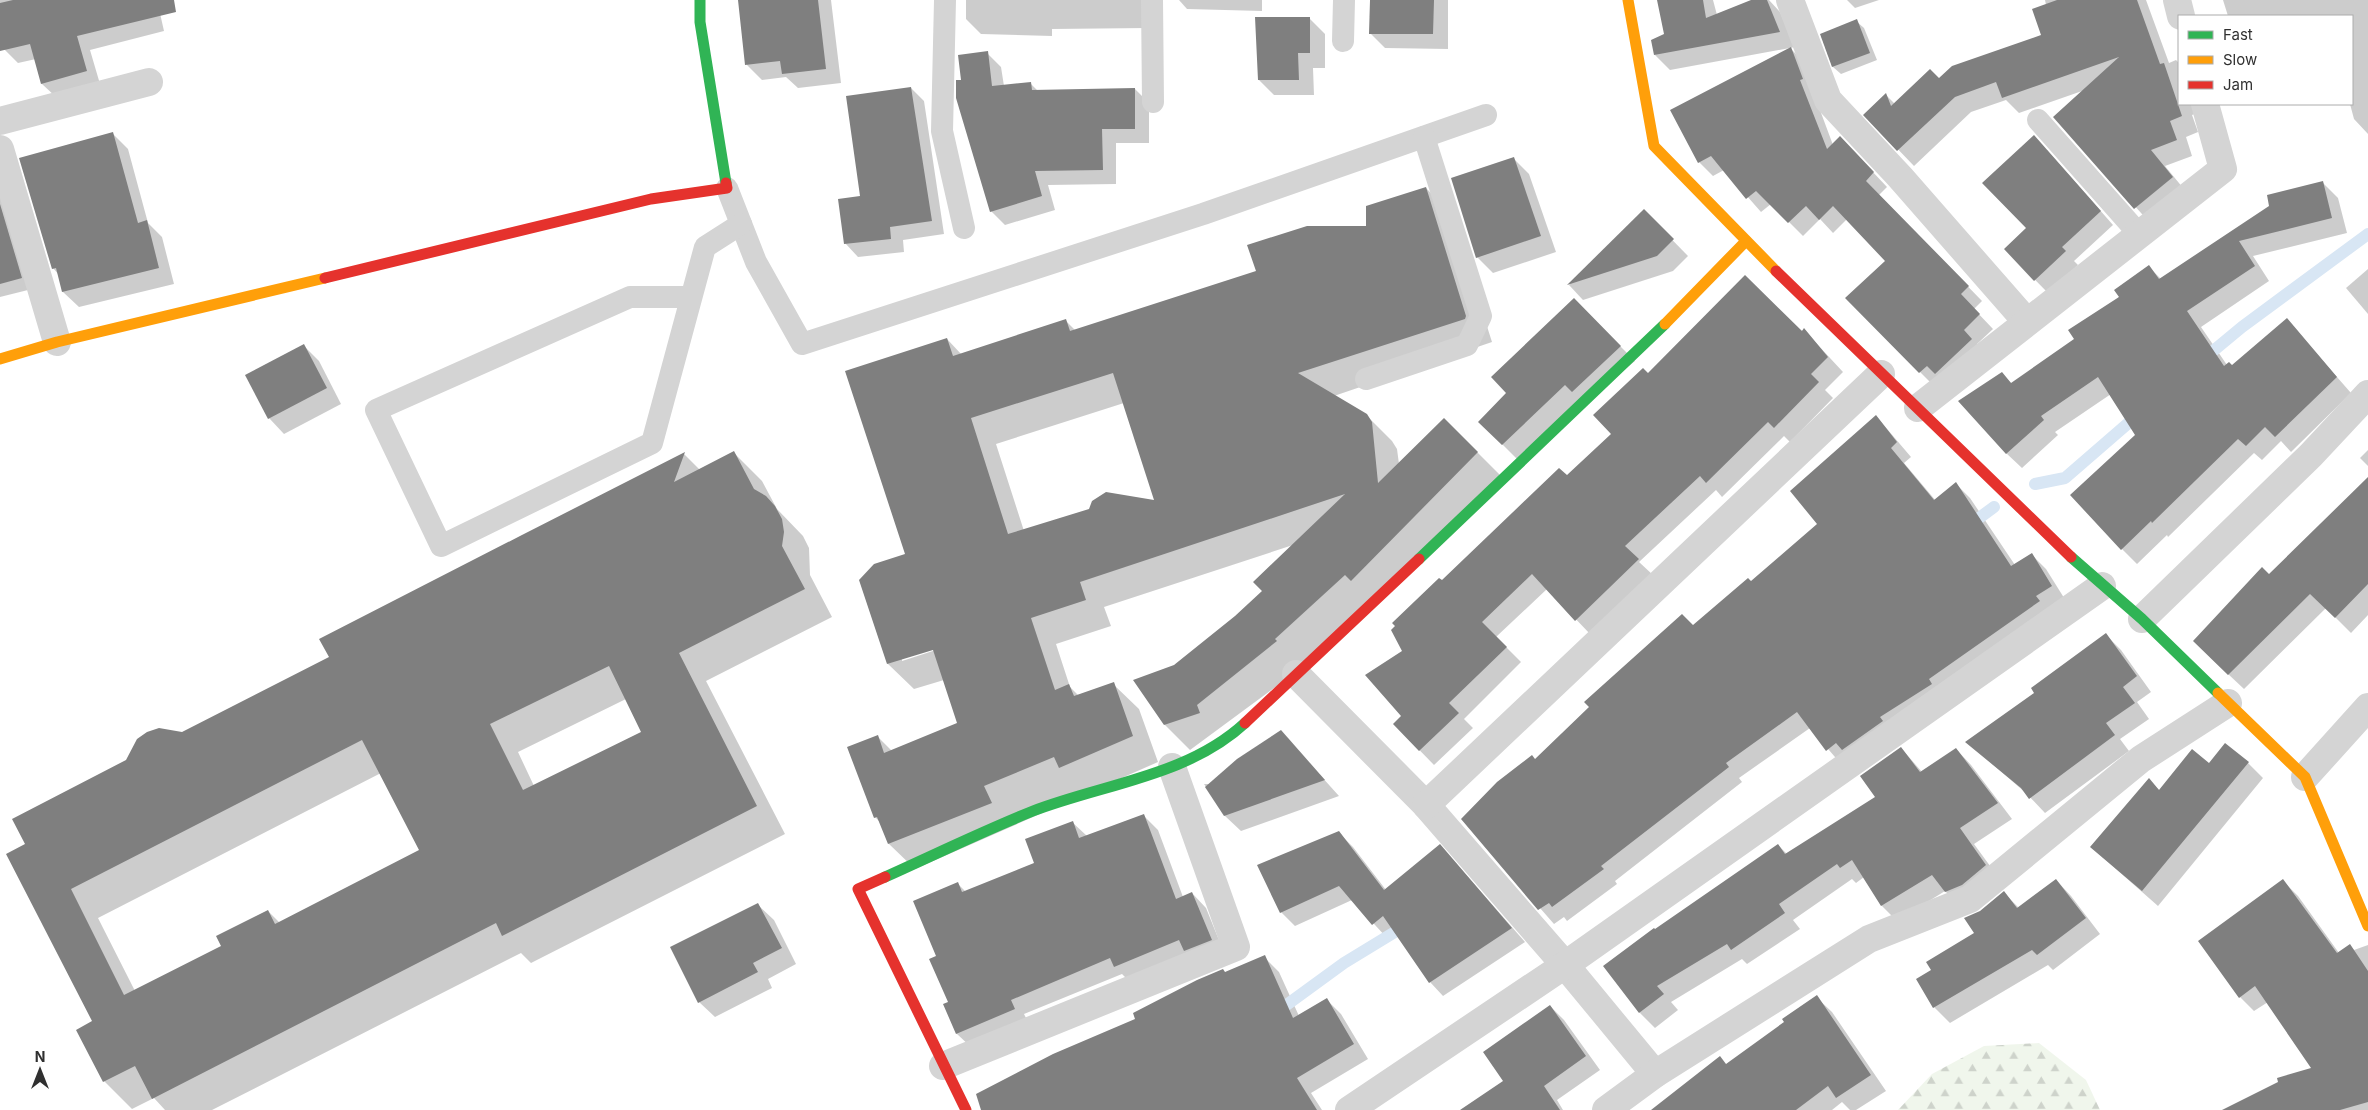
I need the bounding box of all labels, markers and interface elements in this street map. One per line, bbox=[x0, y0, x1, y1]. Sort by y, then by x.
legend bbox=[2178, 15, 2353, 105]
text: Fast bbox=[2223, 25, 2253, 44]
text: Slow bbox=[2223, 50, 2257, 69]
text: Jam bbox=[2223, 75, 2253, 94]
north arrow bbox=[15, 1045, 65, 1095]
text: N bbox=[35, 1048, 45, 1065]

